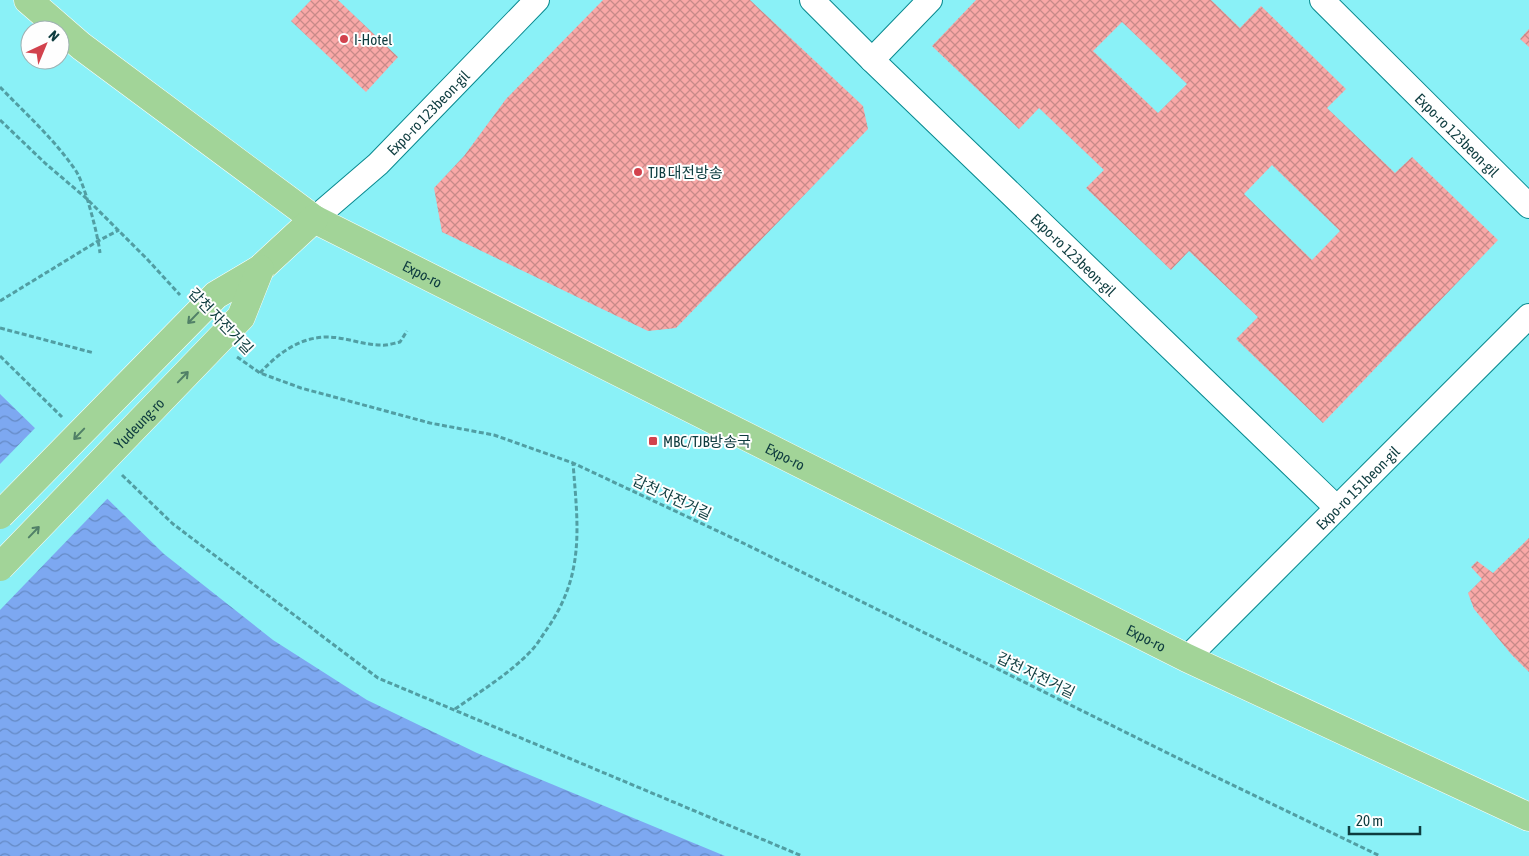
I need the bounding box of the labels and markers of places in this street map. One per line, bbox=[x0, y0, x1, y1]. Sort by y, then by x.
place label: I-Hotel bbox=[354, 31, 392, 48]
marker: I-Hotel bbox=[338, 33, 350, 45]
place label: TJB 대전방송 bbox=[648, 164, 723, 181]
marker: TJB 대전방송 bbox=[632, 166, 644, 178]
place label: MBC/TJB방송국 bbox=[663, 433, 751, 450]
marker: MBC/TJB방송국 bbox=[647, 435, 659, 447]

